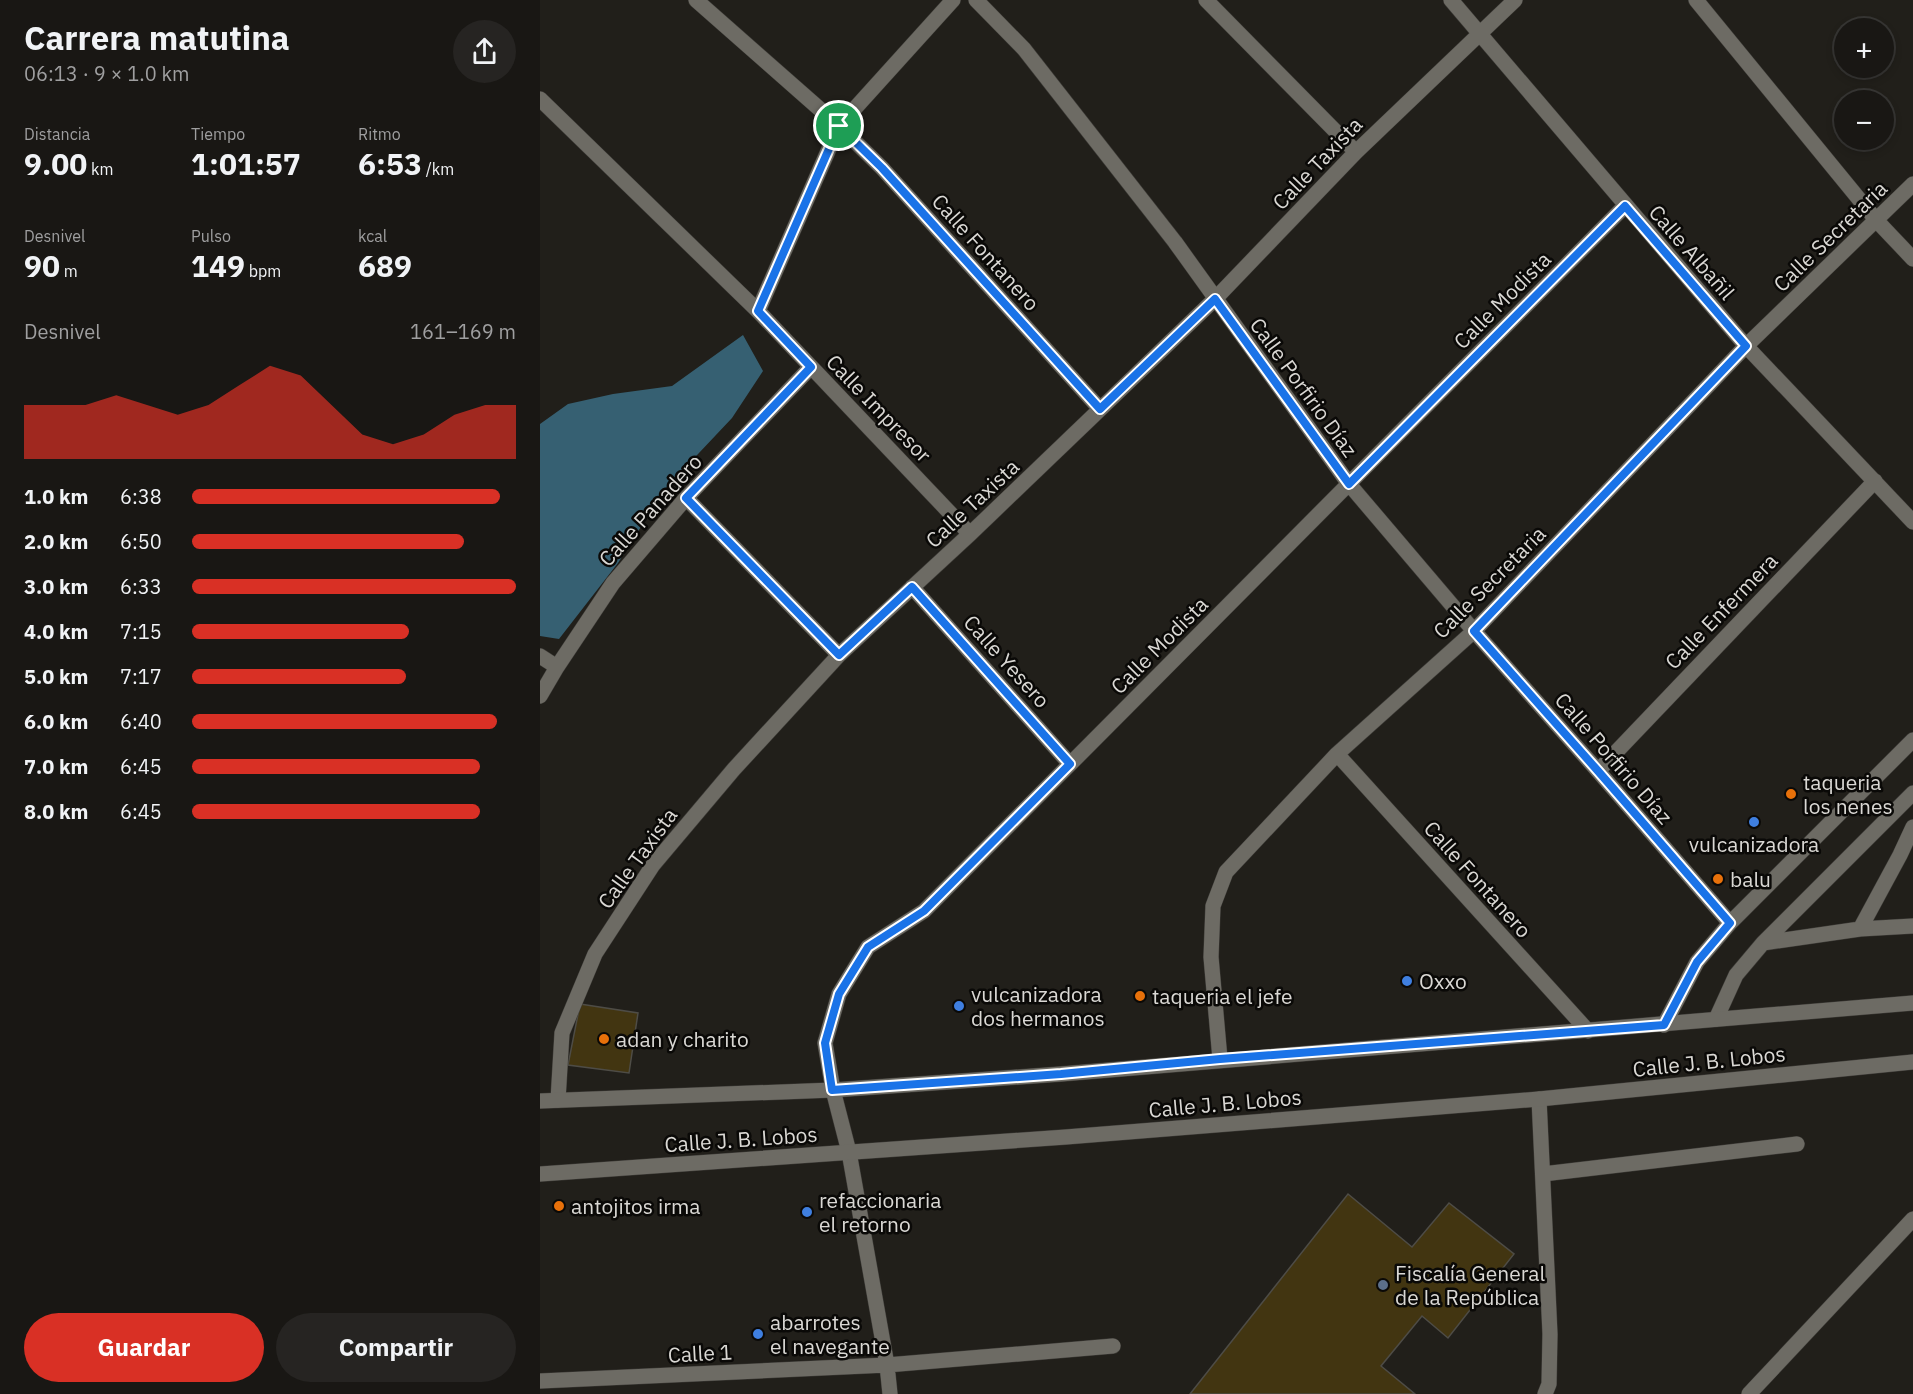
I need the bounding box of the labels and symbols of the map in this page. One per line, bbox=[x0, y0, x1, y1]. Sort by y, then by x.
pin bbox=[813, 100, 864, 151]
street label: Calle Taxista bbox=[1266, 111, 1368, 215]
street label: Calle Secretaria bbox=[1767, 174, 1893, 298]
street label: Calle Fontanero bbox=[926, 188, 1046, 316]
street label: Calle Albañil bbox=[1643, 198, 1741, 306]
street label: Calle Modista bbox=[1447, 245, 1557, 355]
street label: Calle Porfirio Díaz bbox=[1244, 312, 1364, 463]
street label: Calle Impresor bbox=[820, 348, 938, 468]
street label: Calle Panadero bbox=[592, 448, 708, 572]
street label: Calle Taxista bbox=[919, 452, 1025, 554]
street label: Calle Secretaria bbox=[1427, 520, 1551, 644]
street label: Calle Enfermera bbox=[1659, 547, 1783, 675]
street label: Calle Modista bbox=[1104, 590, 1214, 700]
street label: Calle Yesero bbox=[958, 608, 1056, 714]
street label: Calle Porfirio Díaz bbox=[1549, 686, 1679, 830]
place label: taqueria los nenes bbox=[1803, 768, 1893, 820]
marker: taqueria los nenes bbox=[1784, 787, 1798, 801]
street label: Calle Taxista bbox=[591, 802, 683, 914]
street label: Calle Fontanero bbox=[1418, 815, 1538, 943]
marker: vulcanizadora bbox=[1747, 815, 1761, 829]
place label: vulcanizadora bbox=[1689, 830, 1819, 858]
place label: balu bbox=[1730, 865, 1771, 893]
marker: balu bbox=[1711, 872, 1725, 886]
place label: Oxxo bbox=[1419, 967, 1467, 995]
marker: Oxxo bbox=[1400, 974, 1414, 988]
place label: vulcanizadora dos hermanos bbox=[971, 980, 1105, 1032]
place label: taqueria el jefe bbox=[1152, 982, 1293, 1010]
marker: taqueria el jefe bbox=[1133, 989, 1147, 1003]
marker: vulcanizadora dos hermanos bbox=[952, 999, 966, 1013]
place label: adan y charito bbox=[616, 1025, 749, 1053]
marker: adan y charito bbox=[597, 1032, 611, 1046]
street label: Calle J. B. Lobos bbox=[1631, 1039, 1787, 1083]
street label: Calle J. B. Lobos bbox=[1147, 1082, 1303, 1124]
street label: Calle J. B. Lobos bbox=[664, 1120, 818, 1158]
place label: refaccionaria el retorno bbox=[819, 1186, 941, 1238]
place label: antojitos irma bbox=[571, 1192, 700, 1220]
marker: antojitos irma bbox=[552, 1199, 566, 1213]
marker: refaccionaria el retorno bbox=[800, 1205, 814, 1219]
place label: Fiscalía General de la República bbox=[1395, 1259, 1546, 1311]
marker: Fiscalía General de la República bbox=[1376, 1278, 1390, 1292]
place label: abarrotes el navegante bbox=[770, 1308, 890, 1360]
marker: abarrotes el navegante bbox=[751, 1327, 765, 1341]
street label: Calle 1 bbox=[667, 1337, 733, 1369]

